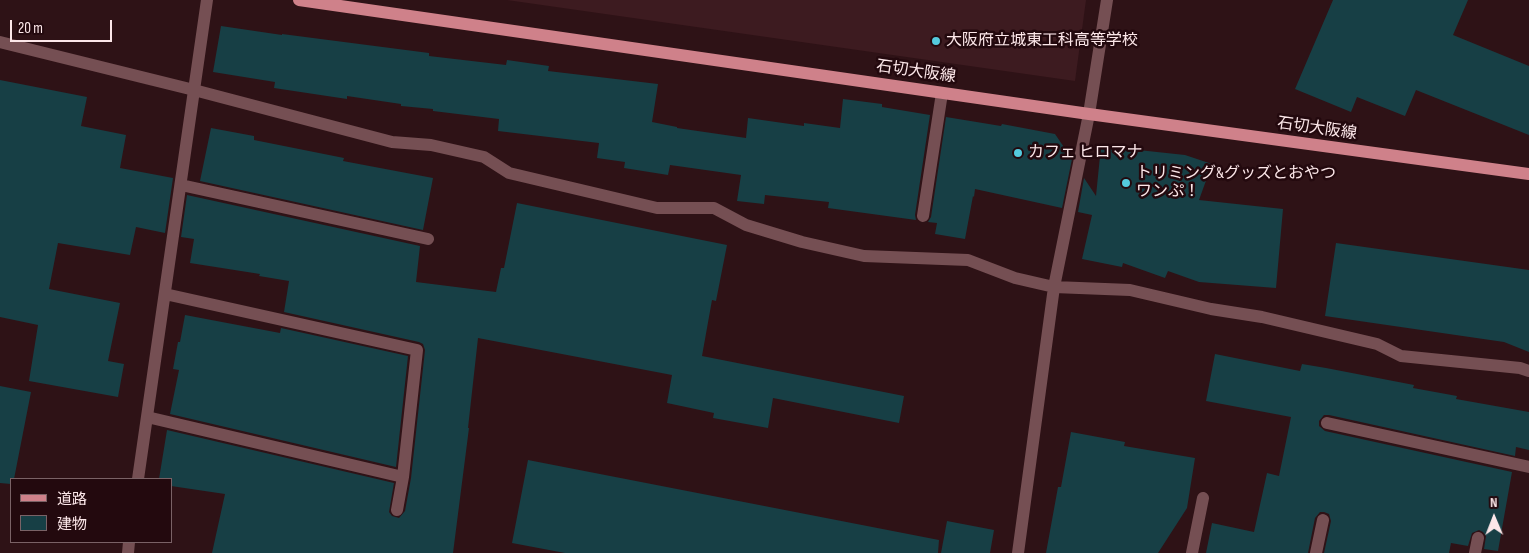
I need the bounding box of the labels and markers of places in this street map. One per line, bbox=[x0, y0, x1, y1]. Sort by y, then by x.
place label: 大阪府立城東工科高等学校 bbox=[946, 31, 1138, 51]
marker: 大阪府立城東工科高等学校 bbox=[930, 35, 942, 47]
place label: カフェ ヒロマナ bbox=[1028, 143, 1143, 163]
marker: カフェ ヒロマナ bbox=[1012, 147, 1024, 159]
place label: トリミング&グッズとおやつ ワンぷ！ bbox=[1136, 164, 1336, 202]
marker: トリミング&グッズとおやつ ワンぷ！ bbox=[1120, 177, 1132, 189]

